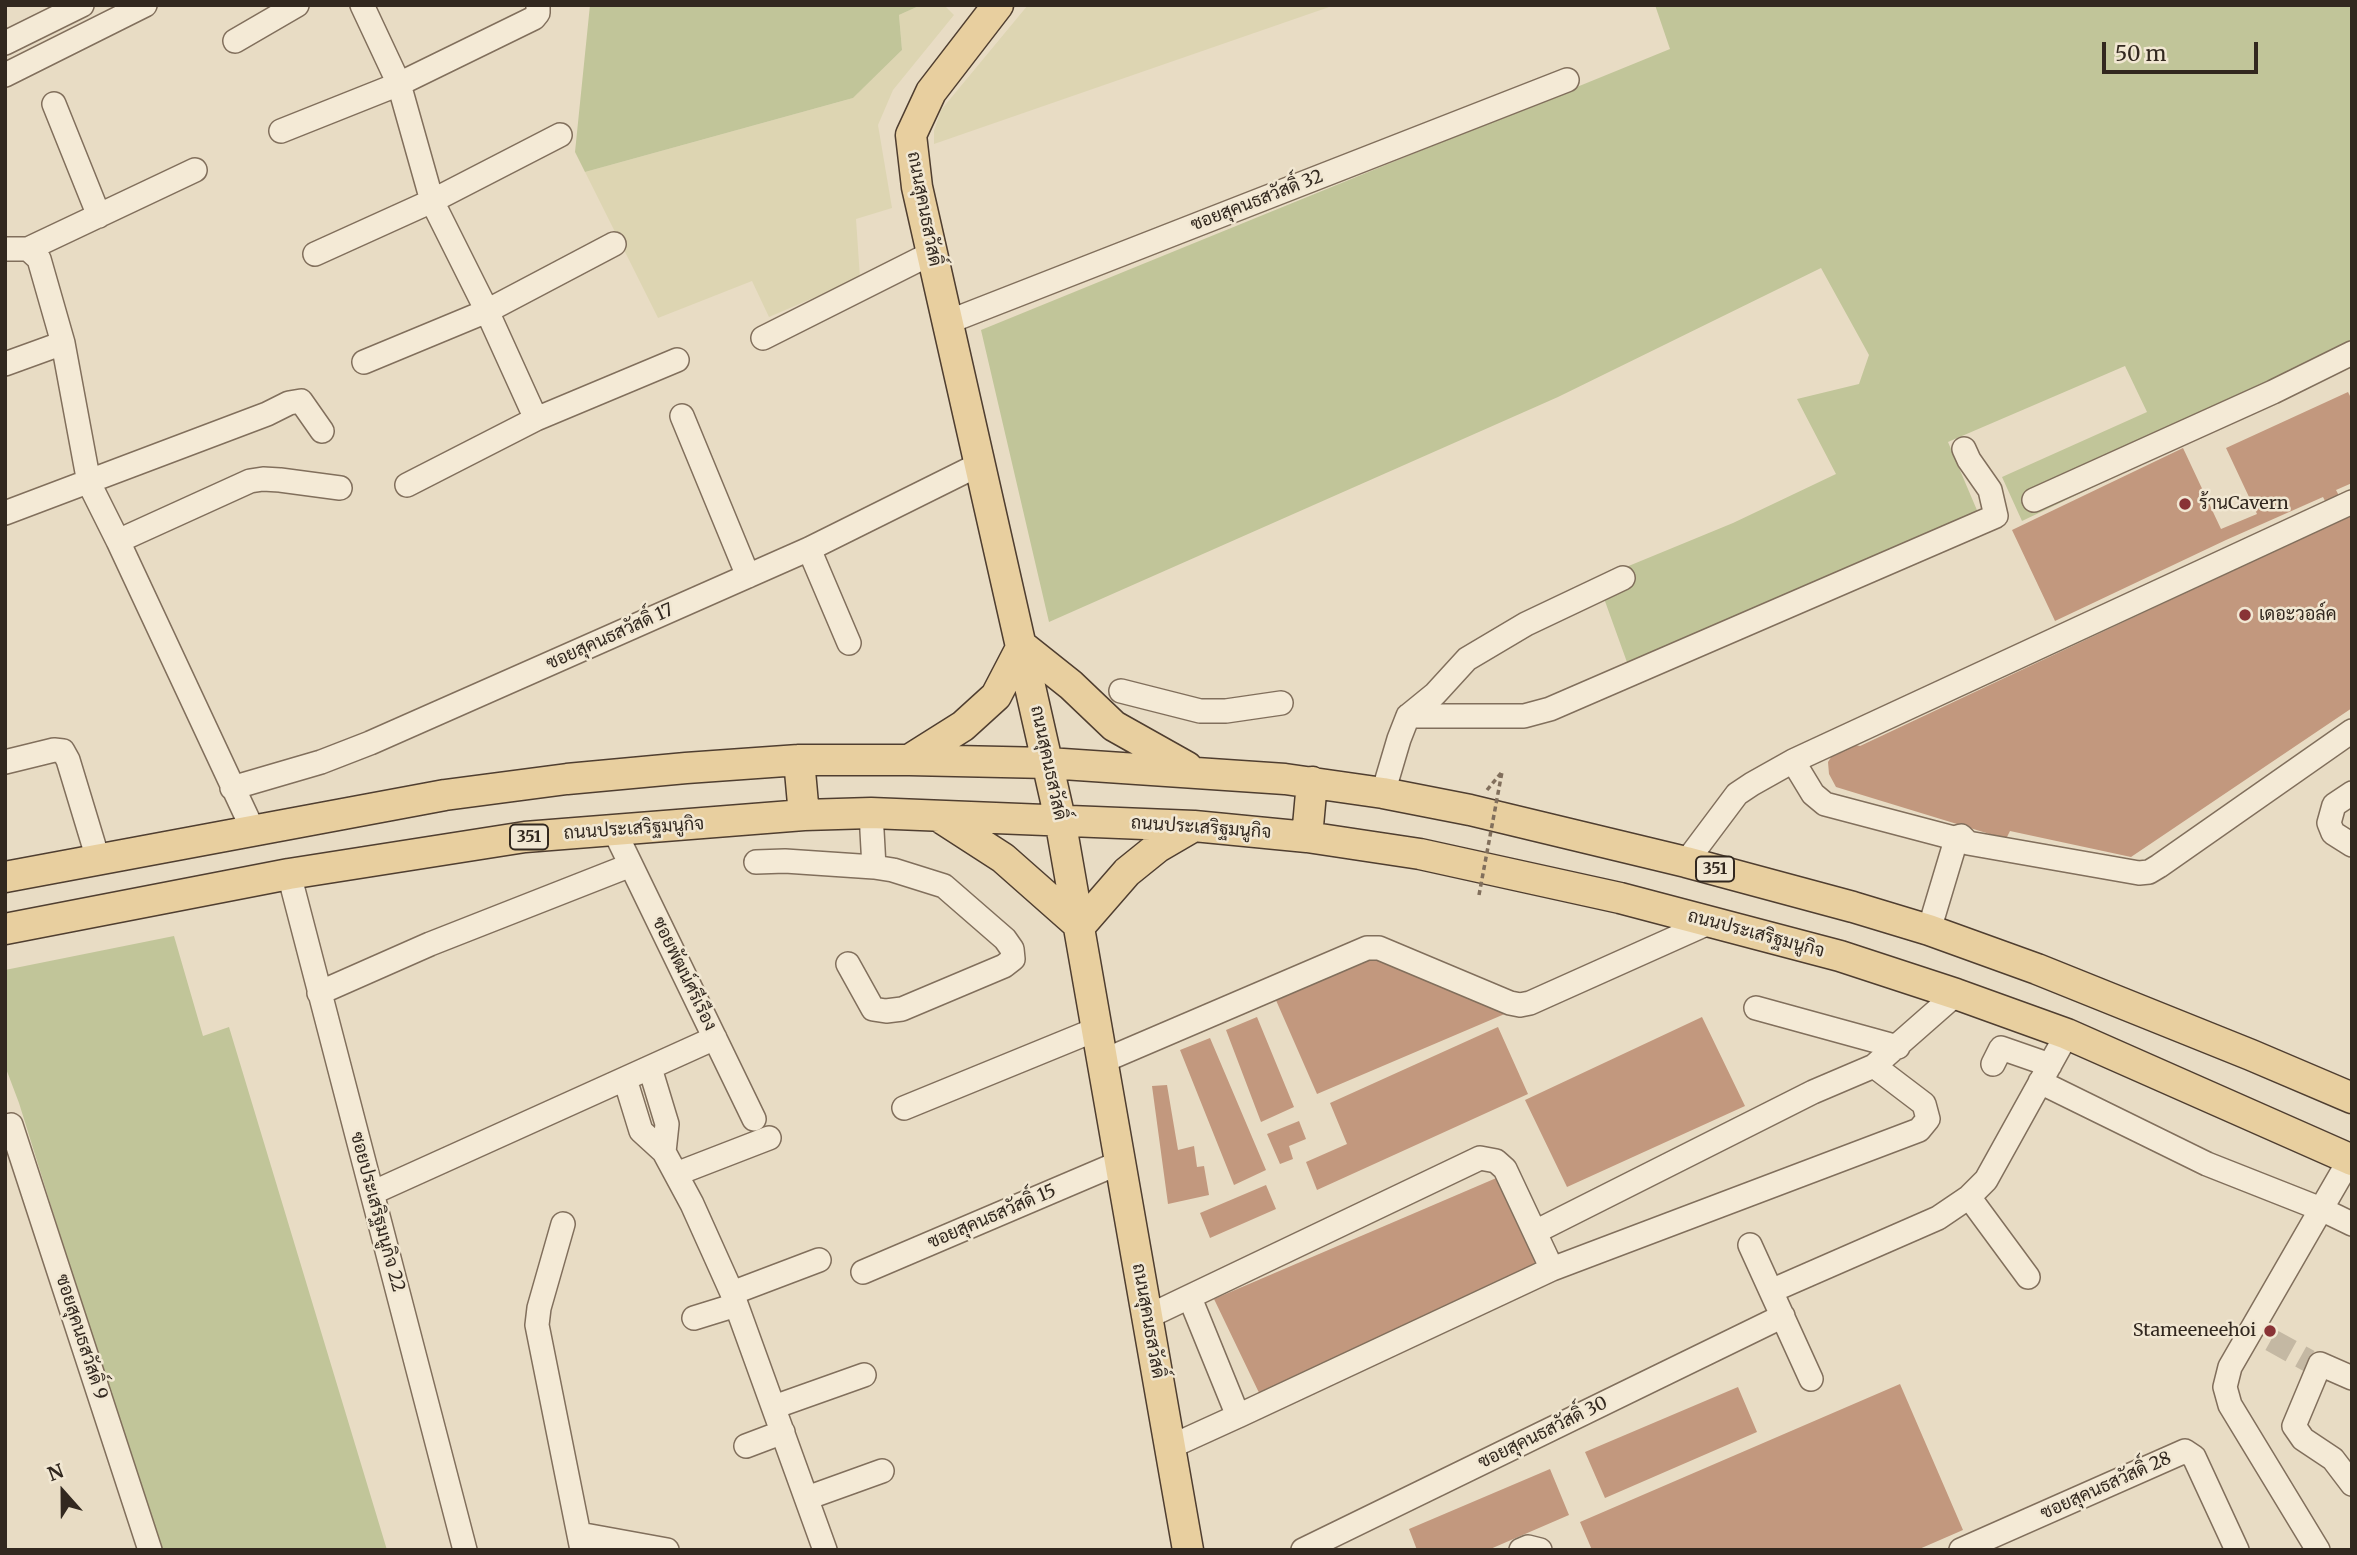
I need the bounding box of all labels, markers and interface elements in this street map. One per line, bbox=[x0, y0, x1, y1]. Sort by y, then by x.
scale bar bbox=[2105, 28, 2261, 72]
text: 50 m bbox=[2115, 40, 2166, 67]
street label: ถนนสุคนธสวัสดิ์ bbox=[902, 150, 946, 268]
street label: ซอยสุคนธสวัสดิ์ 32 bbox=[1188, 166, 1326, 236]
place label: ร้านCavern bbox=[2199, 493, 2289, 515]
marker: ร้านCavern bbox=[2177, 496, 2193, 512]
street label: ซอยสุคนธสวัสดิ์ 17 bbox=[543, 599, 677, 675]
place label: เดอะวอล์ค bbox=[2259, 604, 2336, 626]
marker: เดอะวอล์ค bbox=[2237, 607, 2253, 623]
street label: ถนนสุคนธสวัสดิ์ bbox=[1025, 704, 1071, 822]
street label: ถนนประเสริฐมนูกิจ bbox=[1130, 812, 1272, 844]
street label: ถนนประเสริฐมนูกิจ bbox=[563, 813, 705, 845]
road number: 351 bbox=[510, 824, 548, 850]
road number: 351 bbox=[1696, 856, 1734, 882]
street label: ถนนประเสริฐมนูกิจ bbox=[1685, 905, 1827, 963]
street label: ซอยพัฒน์ศรีเรือง bbox=[647, 914, 721, 1034]
street label: ซอยประเสริฐมนูกิจ 22 bbox=[345, 1130, 409, 1294]
street label: ซอยสุคนธสวัสดิ์ 15 bbox=[924, 1180, 1060, 1254]
street label: ถนนสุคนธสวัสดิ์ bbox=[1127, 1262, 1169, 1380]
street label: ซอยสุคนธสวัสดิ์ 9 bbox=[51, 1272, 111, 1402]
place label: Stameeneehoi bbox=[2133, 1320, 2256, 1342]
marker: Stameeneehoi bbox=[2262, 1323, 2278, 1339]
street label: ซอยสุคนธสวัสดิ์ 30 bbox=[1475, 1392, 1611, 1474]
street label: ซอยสุคนธสวัสดิ์ 28 bbox=[2037, 1448, 2175, 1524]
north arrow bbox=[28, 1457, 98, 1527]
text: N bbox=[44, 1459, 67, 1486]

